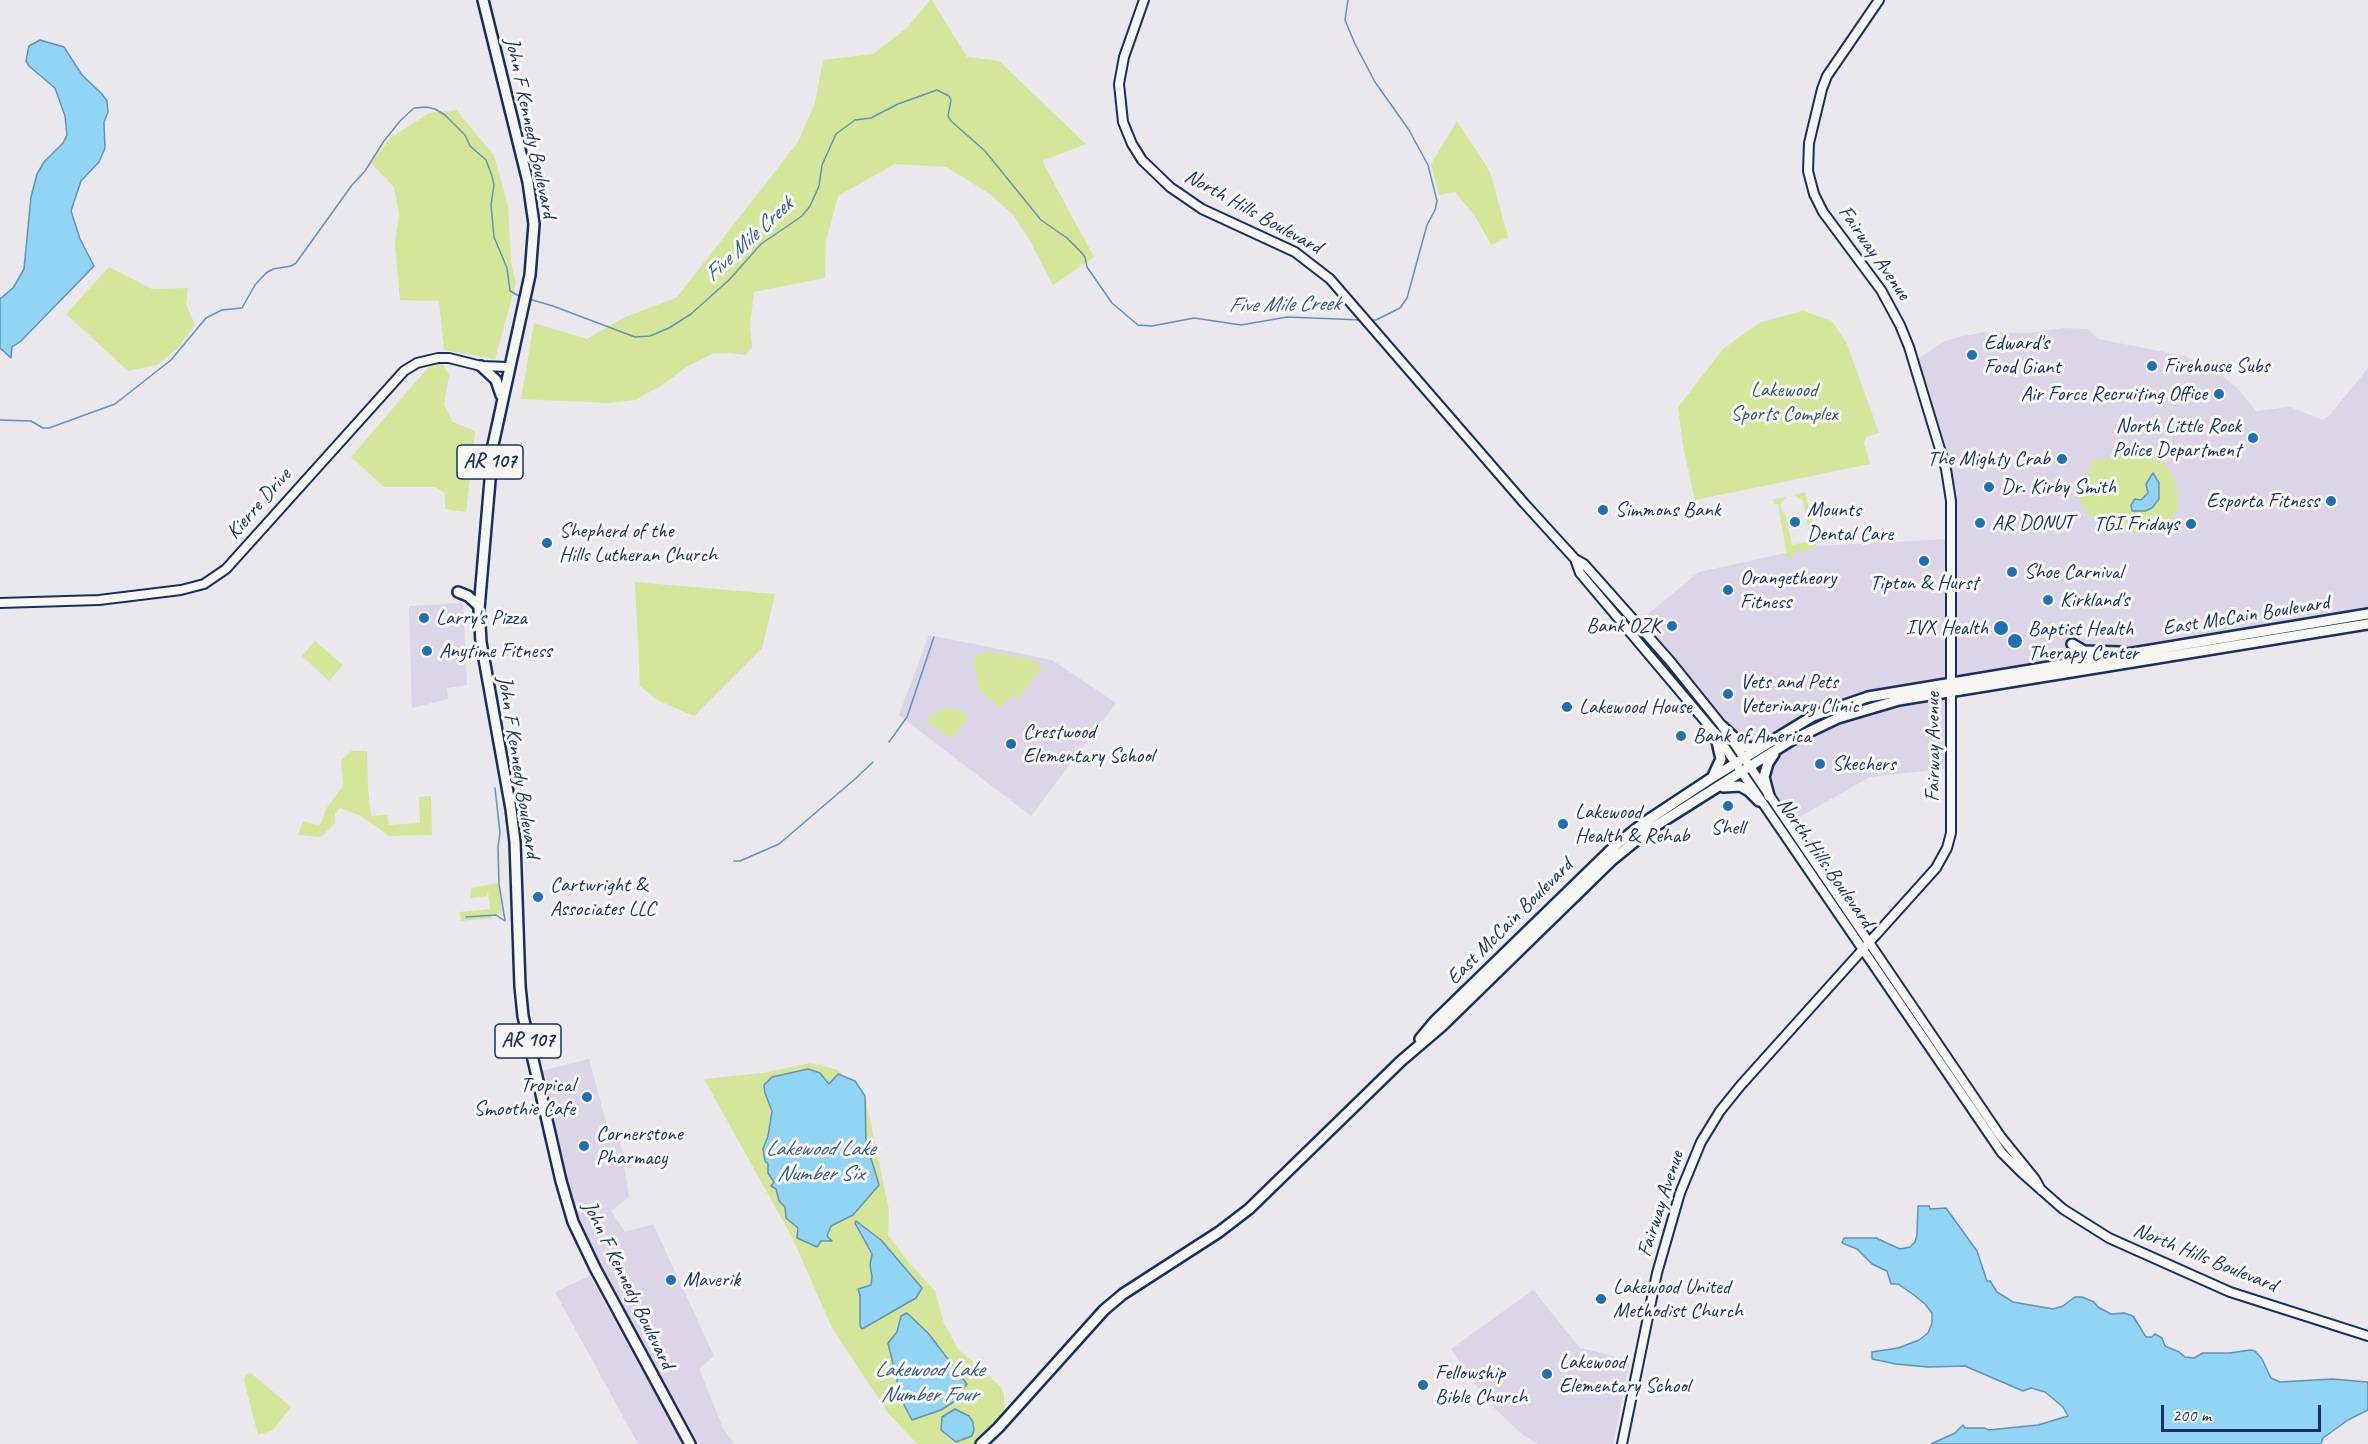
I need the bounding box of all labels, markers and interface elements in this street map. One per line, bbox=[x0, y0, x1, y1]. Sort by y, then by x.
street label: John F Kennedy Boulevard bbox=[499, 36, 561, 220]
street label: North Hills Boulevard bbox=[1180, 164, 1326, 260]
water label: Five Mile Creek bbox=[699, 192, 799, 288]
street label: Fairway Avenue bbox=[1832, 201, 1916, 305]
water label: Five Mile Creek bbox=[1228, 291, 1340, 319]
place label: Edward's Food Giant bbox=[1984, 330, 2060, 380]
marker: Edward's Food Giant bbox=[1965, 348, 1979, 362]
place label: Firehouse Subs bbox=[2164, 353, 2269, 379]
marker: Firehouse Subs bbox=[2145, 359, 2159, 373]
park label: Lakewood Sports Complex bbox=[1731, 377, 1837, 427]
place label: Air Force Recruiting Office bbox=[2021, 381, 2207, 407]
marker: Air Force Recruiting Office bbox=[2212, 387, 2226, 401]
place label: North Little Rock Police Department bbox=[2113, 413, 2241, 463]
marker: North Little Rock Police Department bbox=[2246, 431, 2260, 445]
road number: AR 107 bbox=[457, 445, 523, 479]
place label: The Mighty Crab bbox=[1927, 446, 2050, 472]
marker: The Mighty Crab bbox=[2055, 452, 2069, 466]
street label: Kierre Drive bbox=[221, 463, 297, 545]
place label: Dr. Kirby Smith bbox=[2001, 474, 2116, 500]
marker: Dr. Kirby Smith bbox=[1982, 480, 1996, 494]
place label: Esporta Fitness bbox=[2206, 488, 2319, 514]
marker: Esporta Fitness bbox=[2324, 494, 2338, 508]
place label: Simmons Bank bbox=[1615, 497, 1720, 523]
place label: Mounts Dental Care bbox=[1807, 497, 1893, 547]
marker: Simmons Bank bbox=[1596, 503, 1610, 517]
place label: AR DONUT bbox=[1992, 510, 2073, 536]
place label: TGI Fridays bbox=[2094, 511, 2179, 537]
marker: Mounts Dental Care bbox=[1788, 515, 1802, 529]
marker: AR DONUT bbox=[1973, 516, 1987, 530]
marker: TGI Fridays bbox=[2184, 517, 2198, 531]
place label: Shepherd of the Hills Lutheran Church bbox=[559, 518, 717, 568]
marker: Shepherd of the Hills Lutheran Church bbox=[540, 536, 554, 550]
marker: Tipton & Hurst bbox=[1917, 554, 1931, 568]
place label: Shoe Carnival bbox=[2024, 559, 2123, 585]
place label: Orangetheory Fitness bbox=[1740, 565, 1836, 615]
marker: Shoe Carnival bbox=[2005, 565, 2019, 579]
place label: Tipton & Hurst bbox=[1870, 570, 1978, 596]
marker: Orangetheory Fitness bbox=[1721, 583, 1735, 597]
place label: Kirkland's bbox=[2060, 587, 2129, 613]
street label: East McCain Boulevard bbox=[2161, 590, 2331, 642]
marker: Kirkland's bbox=[2041, 593, 2055, 607]
place label: Larry's Pizza bbox=[436, 605, 527, 631]
marker: Larry's Pizza bbox=[417, 611, 431, 625]
place label: Bank OZK bbox=[1586, 613, 1660, 639]
place label: IVX Health bbox=[1906, 615, 1988, 641]
place label: Baptist Health Therapy Center bbox=[2028, 616, 2138, 666]
marker: Bank OZK bbox=[1665, 619, 1679, 633]
marker: IVX Health bbox=[1992, 619, 2010, 637]
marker: Baptist Health Therapy Center bbox=[2006, 632, 2024, 650]
place label: Anytime Fitness bbox=[439, 638, 552, 664]
marker: Anytime Fitness bbox=[420, 644, 434, 658]
place label: Vets and Pets Veterinary Clinic bbox=[1740, 669, 1859, 719]
street label: John F Kennedy Boulevard bbox=[491, 674, 545, 860]
marker: Vets and Pets Veterinary Clinic bbox=[1721, 687, 1735, 701]
street label: Fairway Avenue bbox=[1920, 692, 1946, 802]
place label: Lakewood House bbox=[1579, 694, 1692, 720]
marker: Lakewood House bbox=[1560, 700, 1574, 714]
place label: Crestwood Elementary School bbox=[1023, 719, 1154, 769]
place label: Bank of America bbox=[1693, 723, 1811, 749]
marker: Bank of America bbox=[1674, 729, 1688, 743]
marker: Crestwood Elementary School bbox=[1004, 737, 1018, 751]
place label: Skechers bbox=[1832, 751, 1896, 777]
marker: Skechers bbox=[1813, 757, 1827, 771]
street label: North Hills Boulevard bbox=[1771, 793, 1879, 933]
place label: Lakewood Health & Rehab bbox=[1575, 799, 1689, 849]
marker: Shell bbox=[1721, 799, 1735, 813]
place label: Shell bbox=[1711, 815, 1745, 841]
marker: Lakewood Health & Rehab bbox=[1556, 817, 1570, 831]
street label: East McCain Boulevard bbox=[1442, 854, 1578, 990]
place label: Cartwright & Associates LLC bbox=[550, 872, 656, 922]
marker: Cartwright & Associates LLC bbox=[531, 890, 545, 904]
road number: AR 107 bbox=[495, 1024, 561, 1058]
place label: Tropical Smoothie Cafe bbox=[473, 1072, 575, 1122]
marker: Tropical Smoothie Cafe bbox=[580, 1090, 594, 1104]
place label: Cornerstone Pharmacy bbox=[596, 1121, 683, 1171]
water label: Lakewood Lake Number Six bbox=[765, 1136, 875, 1188]
marker: Cornerstone Pharmacy bbox=[577, 1139, 591, 1153]
street label: Fairway Avenue bbox=[1632, 1148, 1690, 1260]
street label: John F Kennedy Boulevard bbox=[576, 1197, 680, 1373]
street label: North Hills Boulevard bbox=[2129, 1218, 2281, 1298]
place label: Maverik bbox=[683, 1267, 740, 1293]
marker: Maverik bbox=[664, 1273, 678, 1287]
place label: Lakewood United Methodist Church bbox=[1613, 1274, 1743, 1324]
marker: Lakewood United Methodist Church bbox=[1594, 1292, 1608, 1306]
place label: Lakewood Elementary School bbox=[1559, 1349, 1690, 1399]
water label: Lakewood Lake Number Four bbox=[874, 1357, 984, 1408]
place label: Fellowship Bible Church bbox=[1435, 1360, 1527, 1410]
marker: Lakewood Elementary School bbox=[1540, 1367, 1554, 1381]
marker: Fellowship Bible Church bbox=[1416, 1378, 1430, 1392]
scale bar bbox=[2164, 1393, 2324, 1431]
text: 200 m bbox=[2172, 1404, 2211, 1426]

